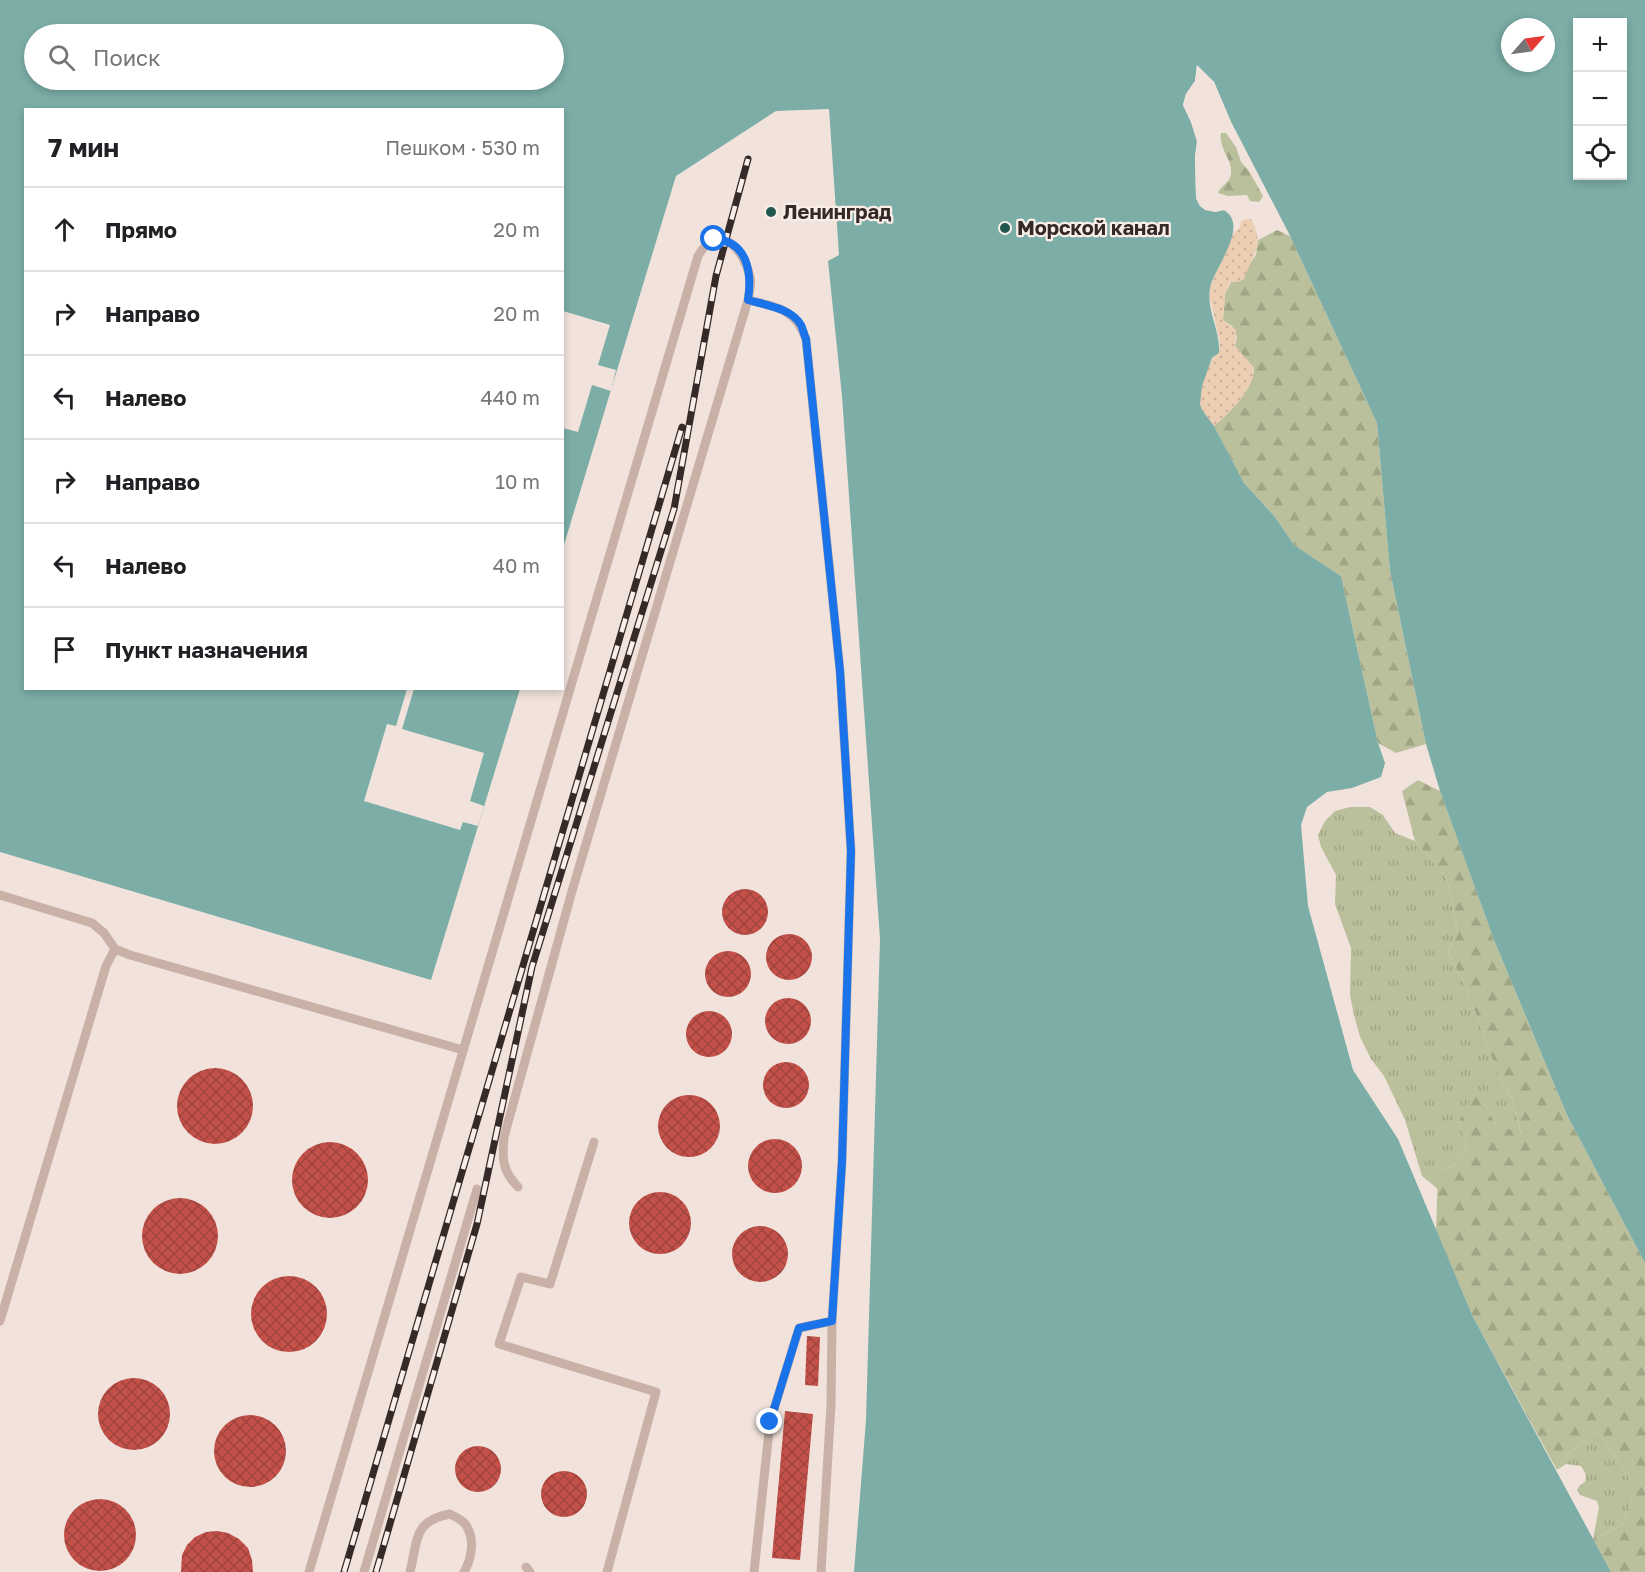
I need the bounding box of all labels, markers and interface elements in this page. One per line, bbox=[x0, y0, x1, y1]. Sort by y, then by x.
north arrow bbox=[1501, 18, 1555, 72]
map controls bbox=[1573, 18, 1627, 180]
button: + bbox=[1573, 18, 1627, 72]
search box bbox=[24, 24, 564, 90]
icon: search bbox=[45, 41, 78, 74]
text: Поиск bbox=[93, 44, 161, 71]
button: − bbox=[1573, 72, 1627, 126]
button: locate bbox=[1573, 126, 1627, 180]
text: 7 мин bbox=[48, 132, 119, 163]
text: Пешком · 530 m bbox=[385, 135, 540, 159]
place label: Ленинград bbox=[783, 199, 892, 223]
marker: Ленинград bbox=[764, 205, 778, 219]
icon: ahead bbox=[48, 213, 81, 246]
place label: Морской канал bbox=[1017, 215, 1170, 239]
text: Прямо bbox=[105, 216, 177, 243]
text: 20 m bbox=[493, 217, 540, 241]
marker: Морской канал bbox=[998, 221, 1012, 235]
route start bbox=[700, 225, 726, 251]
icon: right bbox=[48, 297, 81, 330]
text: Направо bbox=[105, 300, 200, 327]
text: 20 m bbox=[493, 301, 540, 325]
icon: left bbox=[48, 381, 81, 414]
text: Налево bbox=[105, 384, 187, 411]
text: 440 m bbox=[481, 385, 540, 409]
icon: right bbox=[48, 465, 81, 498]
text: Направо bbox=[105, 468, 200, 495]
text: 10 m bbox=[495, 469, 540, 493]
icon: left bbox=[48, 549, 81, 582]
text: Налево bbox=[105, 552, 187, 579]
text: 40 m bbox=[493, 553, 540, 577]
icon: arrive bbox=[48, 633, 81, 666]
text: Пункт назначения bbox=[105, 636, 308, 663]
route end bbox=[756, 1408, 782, 1434]

